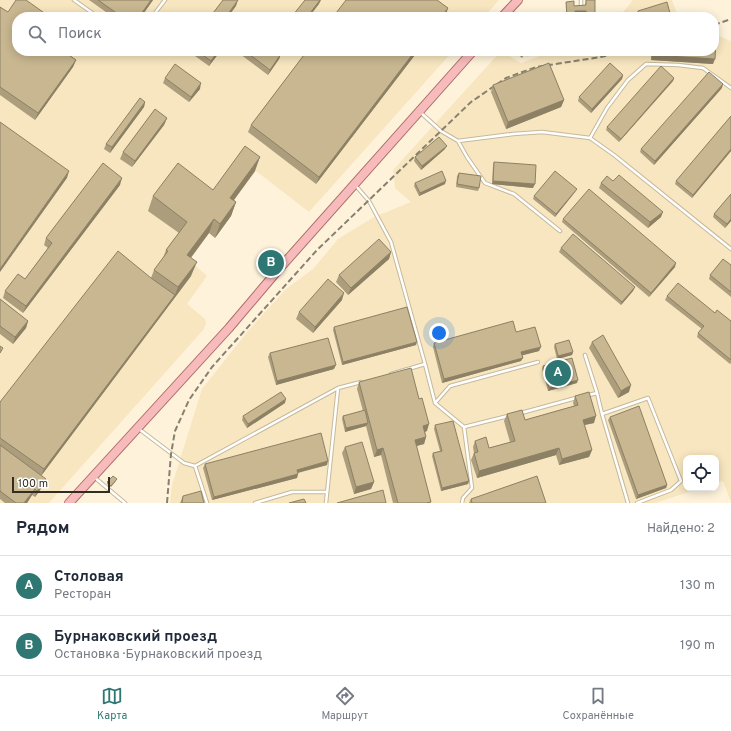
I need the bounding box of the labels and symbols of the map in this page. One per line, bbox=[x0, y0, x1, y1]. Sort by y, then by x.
pin: B bbox=[258, 248, 284, 278]
your location bbox=[429, 323, 449, 343]
pin: A bbox=[545, 358, 571, 388]
scale bar bbox=[12, 475, 110, 494]

